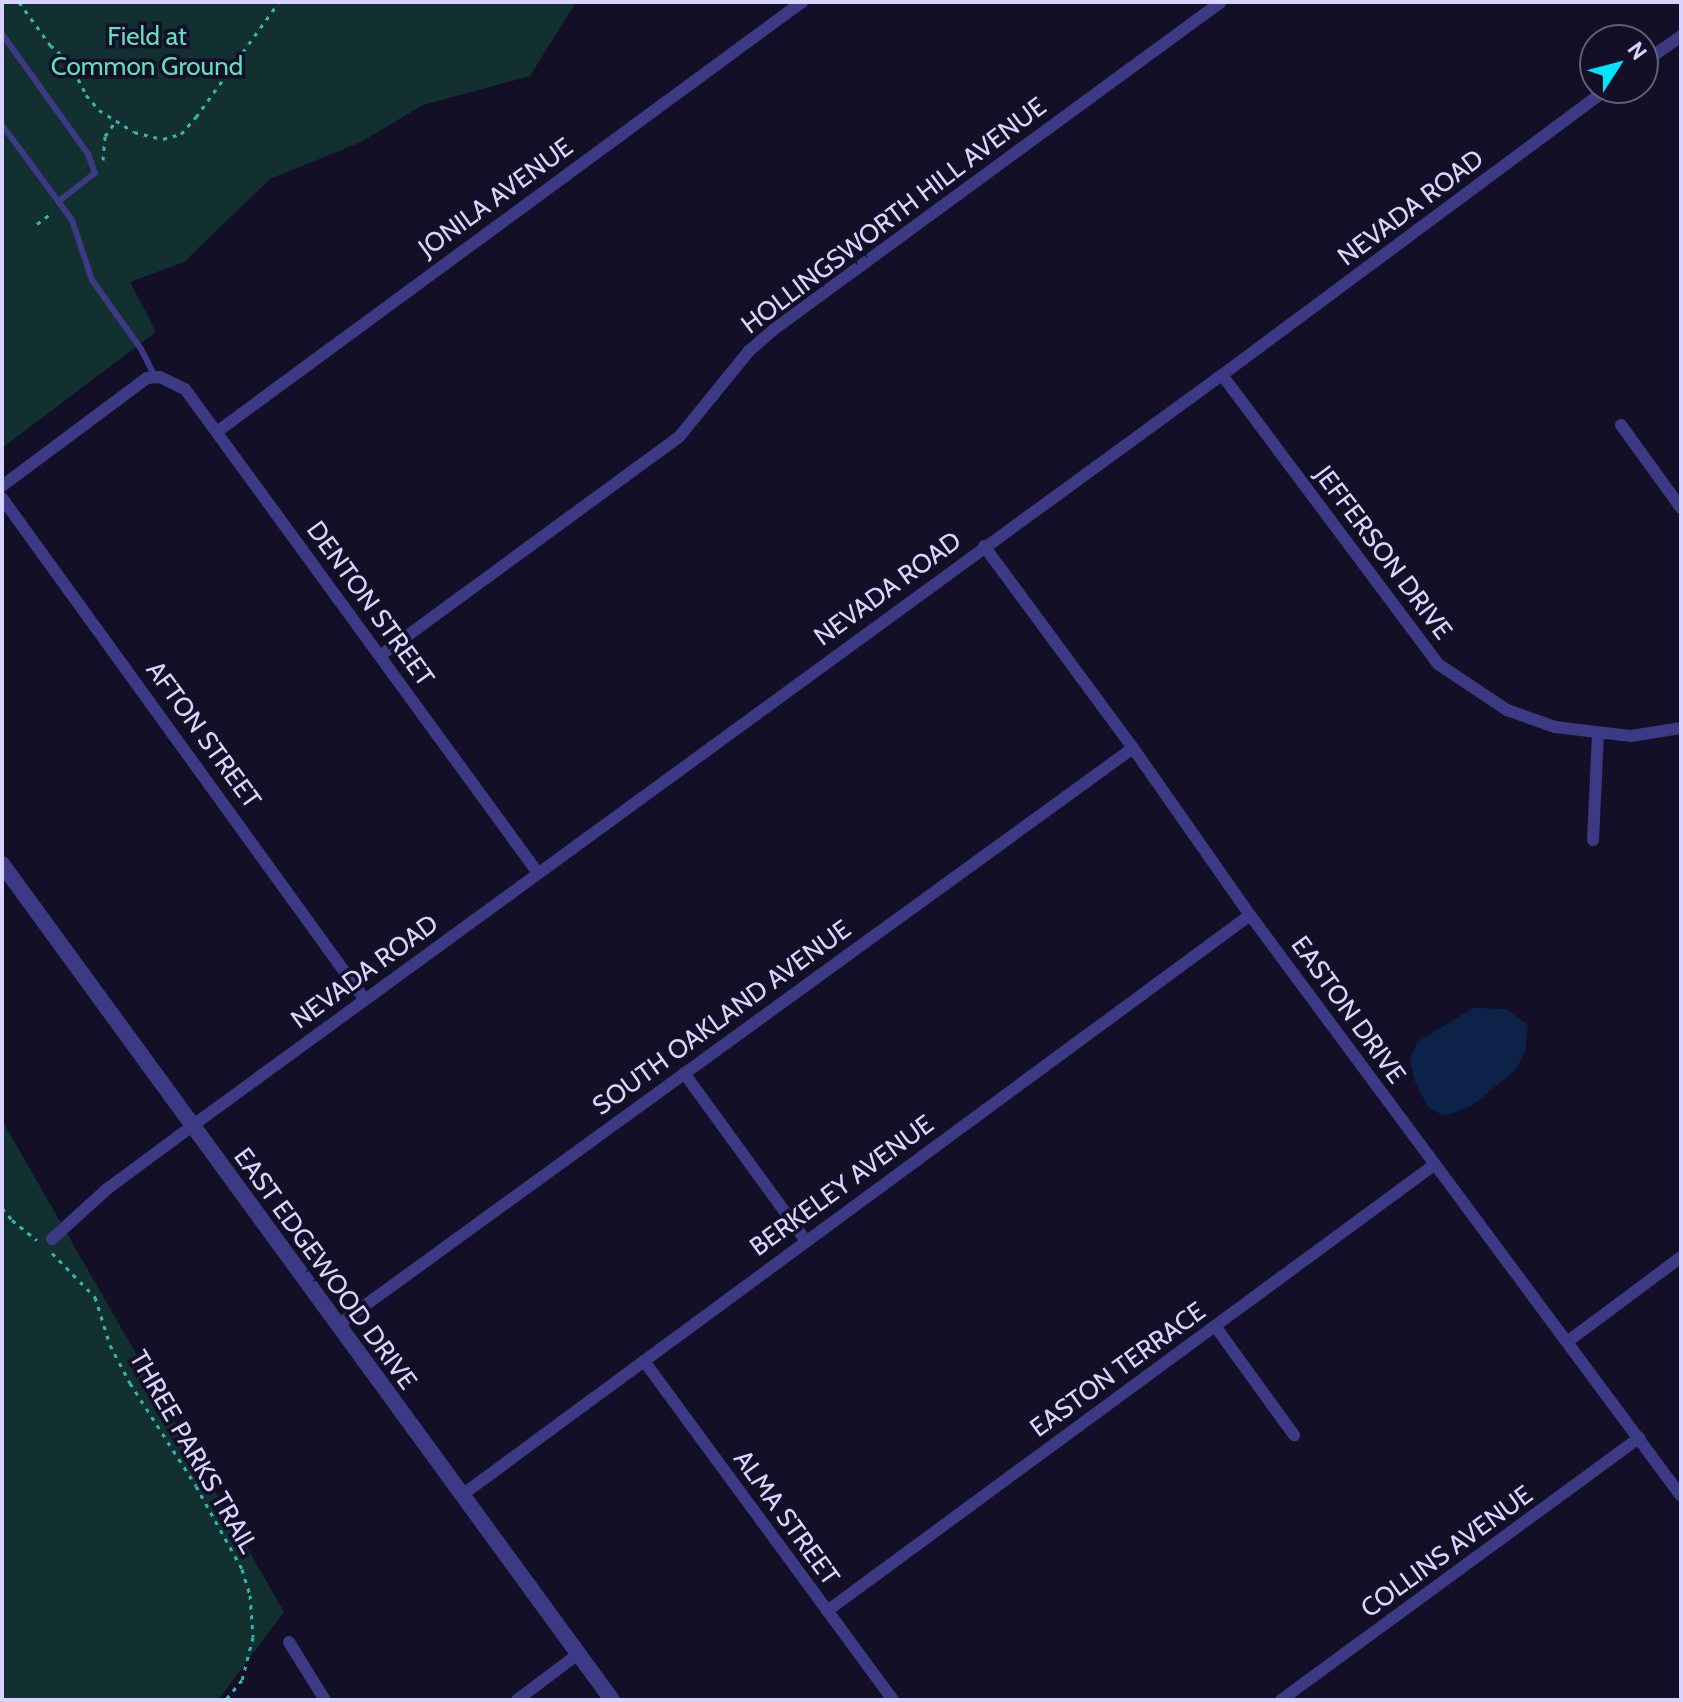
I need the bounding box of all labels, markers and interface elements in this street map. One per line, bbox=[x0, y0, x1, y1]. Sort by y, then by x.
park label: Field at Common Ground bbox=[51, 21, 243, 82]
north arrow bbox=[1579, 24, 1659, 104]
text: N bbox=[1622, 37, 1653, 65]
street label: HOLLINGSWORTH HILL AVENUE bbox=[736, 91, 1052, 341]
street label: JONILA AVENUE bbox=[413, 132, 579, 264]
street label: NEVADA ROAD bbox=[1332, 143, 1490, 273]
street label: JEFFERSON DRIVE bbox=[1308, 460, 1458, 646]
street label: DENTON STREET bbox=[300, 515, 440, 693]
street label: NEVADA ROAD bbox=[808, 525, 968, 653]
street label: AFTON STREET bbox=[139, 655, 267, 815]
street label: NEVADA ROAD bbox=[285, 908, 445, 1036]
street label: SOUTH OAKLAND AVENUE bbox=[587, 914, 857, 1122]
street label: EASTON DRIVE bbox=[1284, 930, 1412, 1090]
street label: BERKELEY AVENUE bbox=[744, 1109, 940, 1263]
street label: EAST EDGEWOOD DRIVE bbox=[227, 1142, 423, 1396]
street label: EASTON TERRACE bbox=[1024, 1296, 1212, 1444]
street label: THREE PARKS TRAIL bbox=[122, 1345, 264, 1559]
street label: ALMA STREET bbox=[727, 1444, 845, 1592]
street label: COLLINS AVENUE bbox=[1355, 1479, 1539, 1625]

